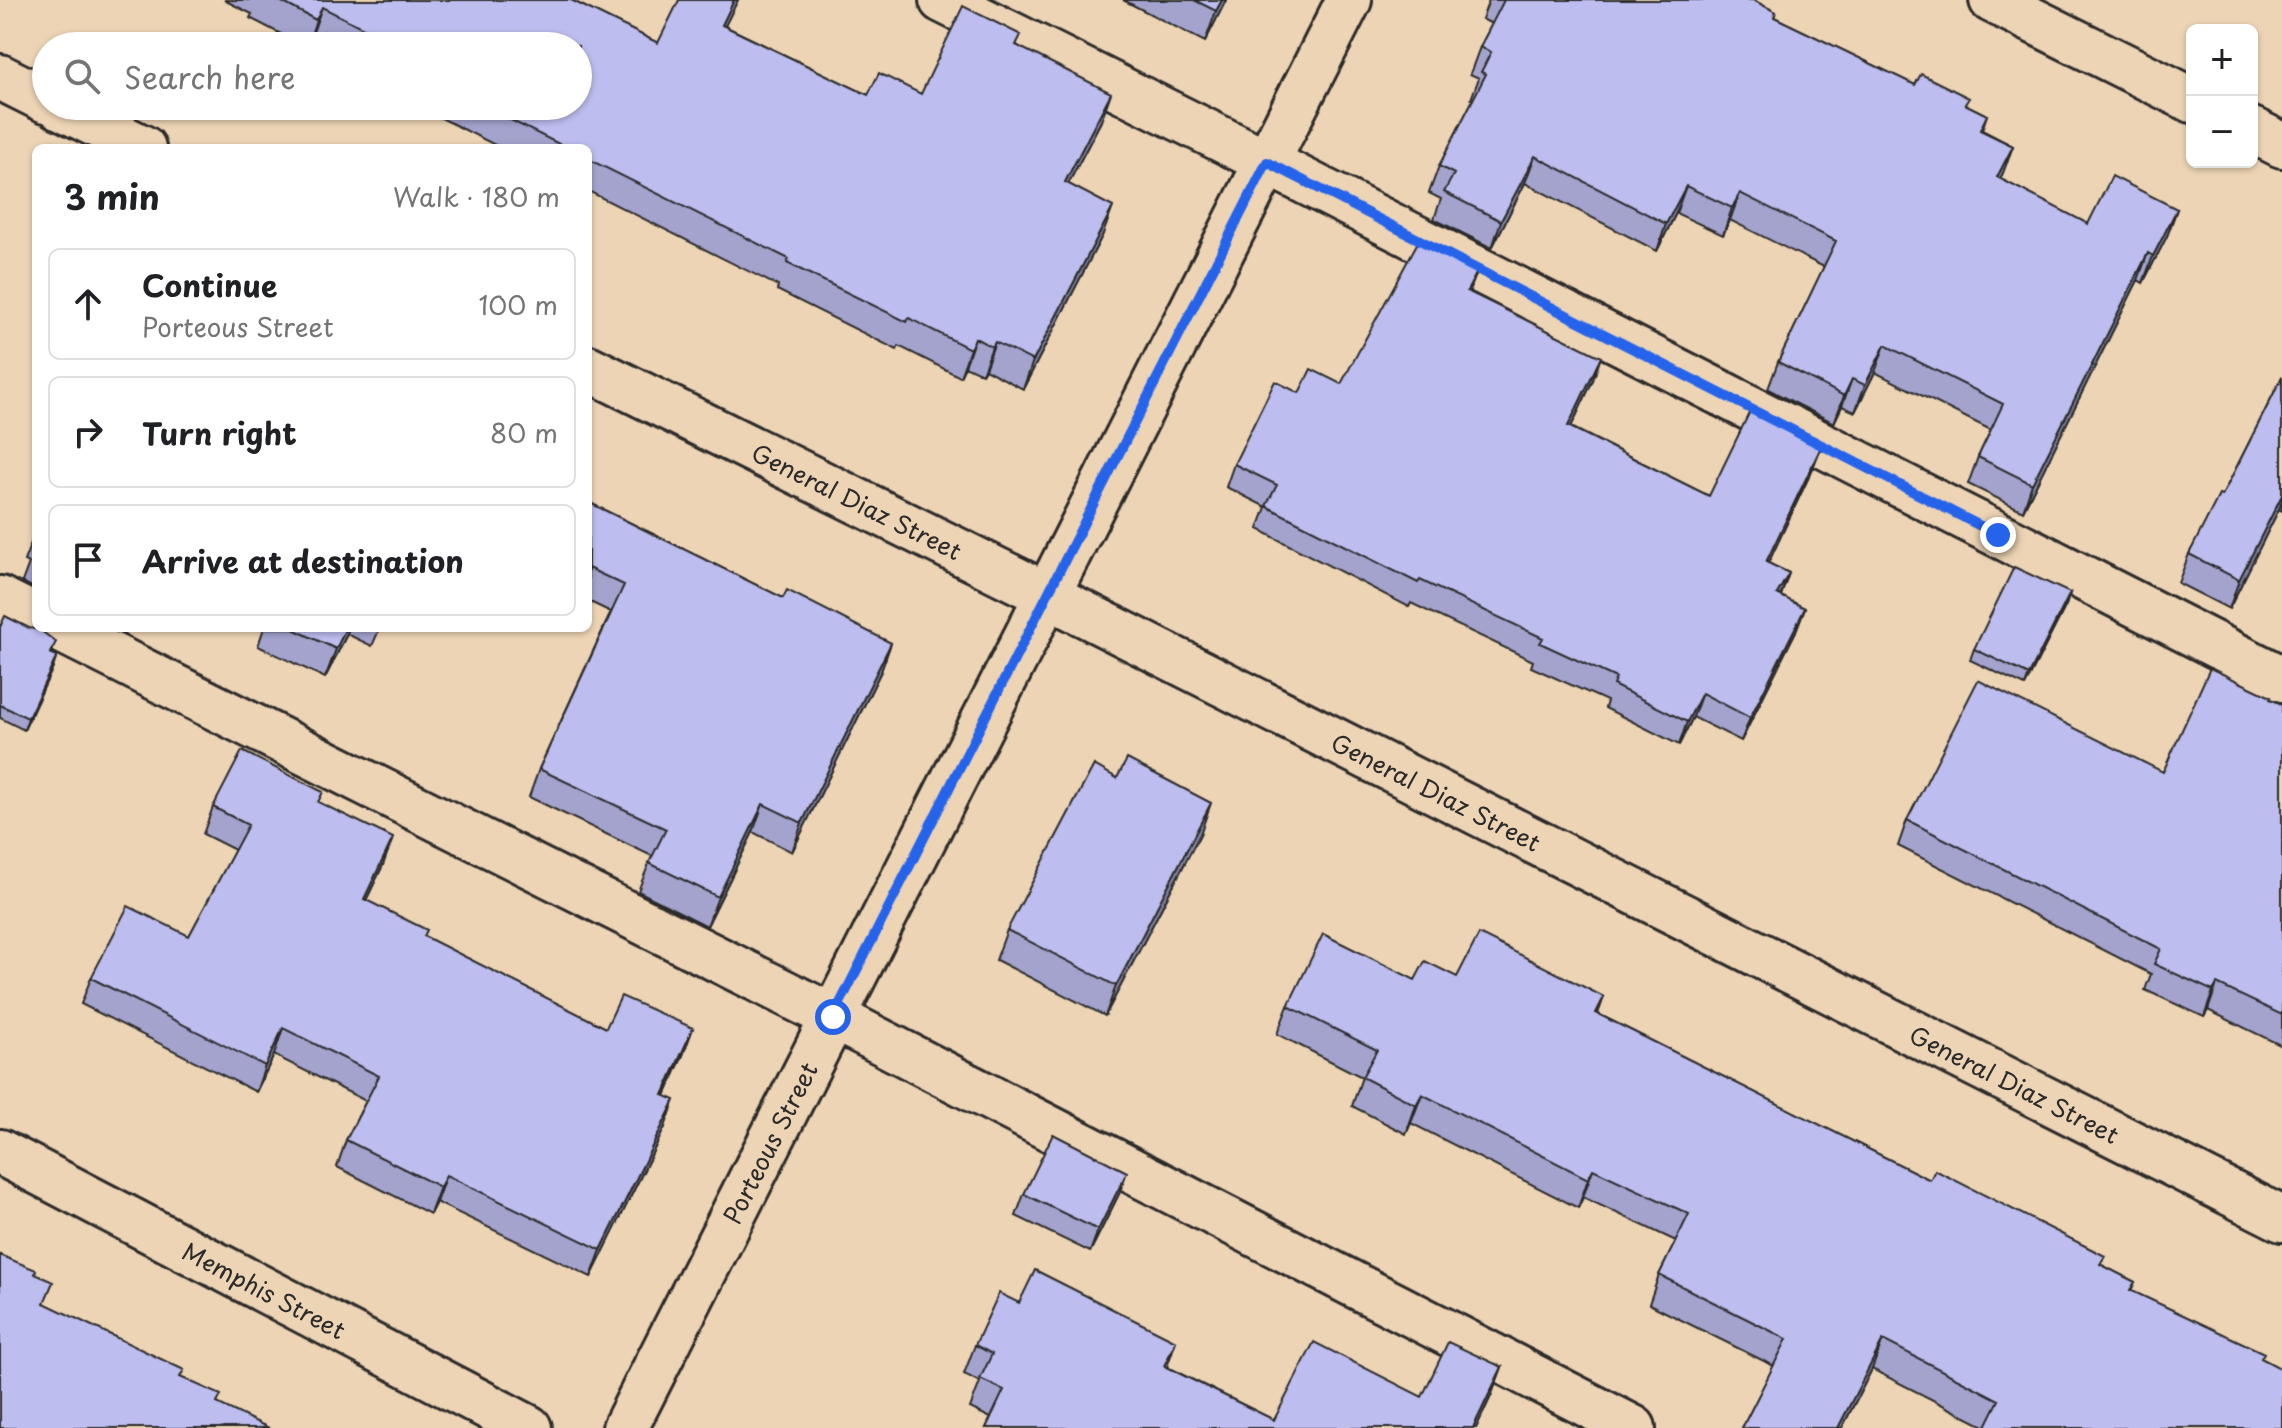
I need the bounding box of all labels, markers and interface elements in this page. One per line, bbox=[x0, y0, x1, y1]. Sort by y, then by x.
map controls bbox=[2186, 24, 2258, 168]
button: + bbox=[2186, 24, 2258, 96]
search box bbox=[32, 32, 592, 120]
icon: search bbox=[60, 54, 104, 98]
text: Search here bbox=[124, 54, 296, 99]
button: − bbox=[2186, 96, 2258, 168]
text: 3 min bbox=[64, 170, 160, 222]
text: Walk · 180 m bbox=[393, 177, 560, 216]
text: Continue bbox=[142, 262, 277, 307]
icon: ahead bbox=[66, 282, 110, 326]
text: 100 m bbox=[478, 285, 558, 324]
text: Porteous Street bbox=[142, 307, 334, 346]
icon: right bbox=[66, 410, 110, 454]
text: Turn right bbox=[142, 410, 297, 455]
text: 80 m bbox=[490, 413, 558, 452]
street label: General Diaz Street bbox=[746, 434, 968, 568]
route end bbox=[1980, 517, 2016, 553]
icon: arrive bbox=[66, 538, 110, 582]
text: Arrive at destination bbox=[142, 538, 464, 583]
street label: General Diaz Street bbox=[1325, 724, 1547, 860]
route start bbox=[815, 999, 851, 1035]
street label: General Diaz Street bbox=[1903, 1016, 2125, 1152]
street label: Porteous Street bbox=[714, 1055, 826, 1230]
street label: Memphis Street bbox=[176, 1232, 352, 1347]

